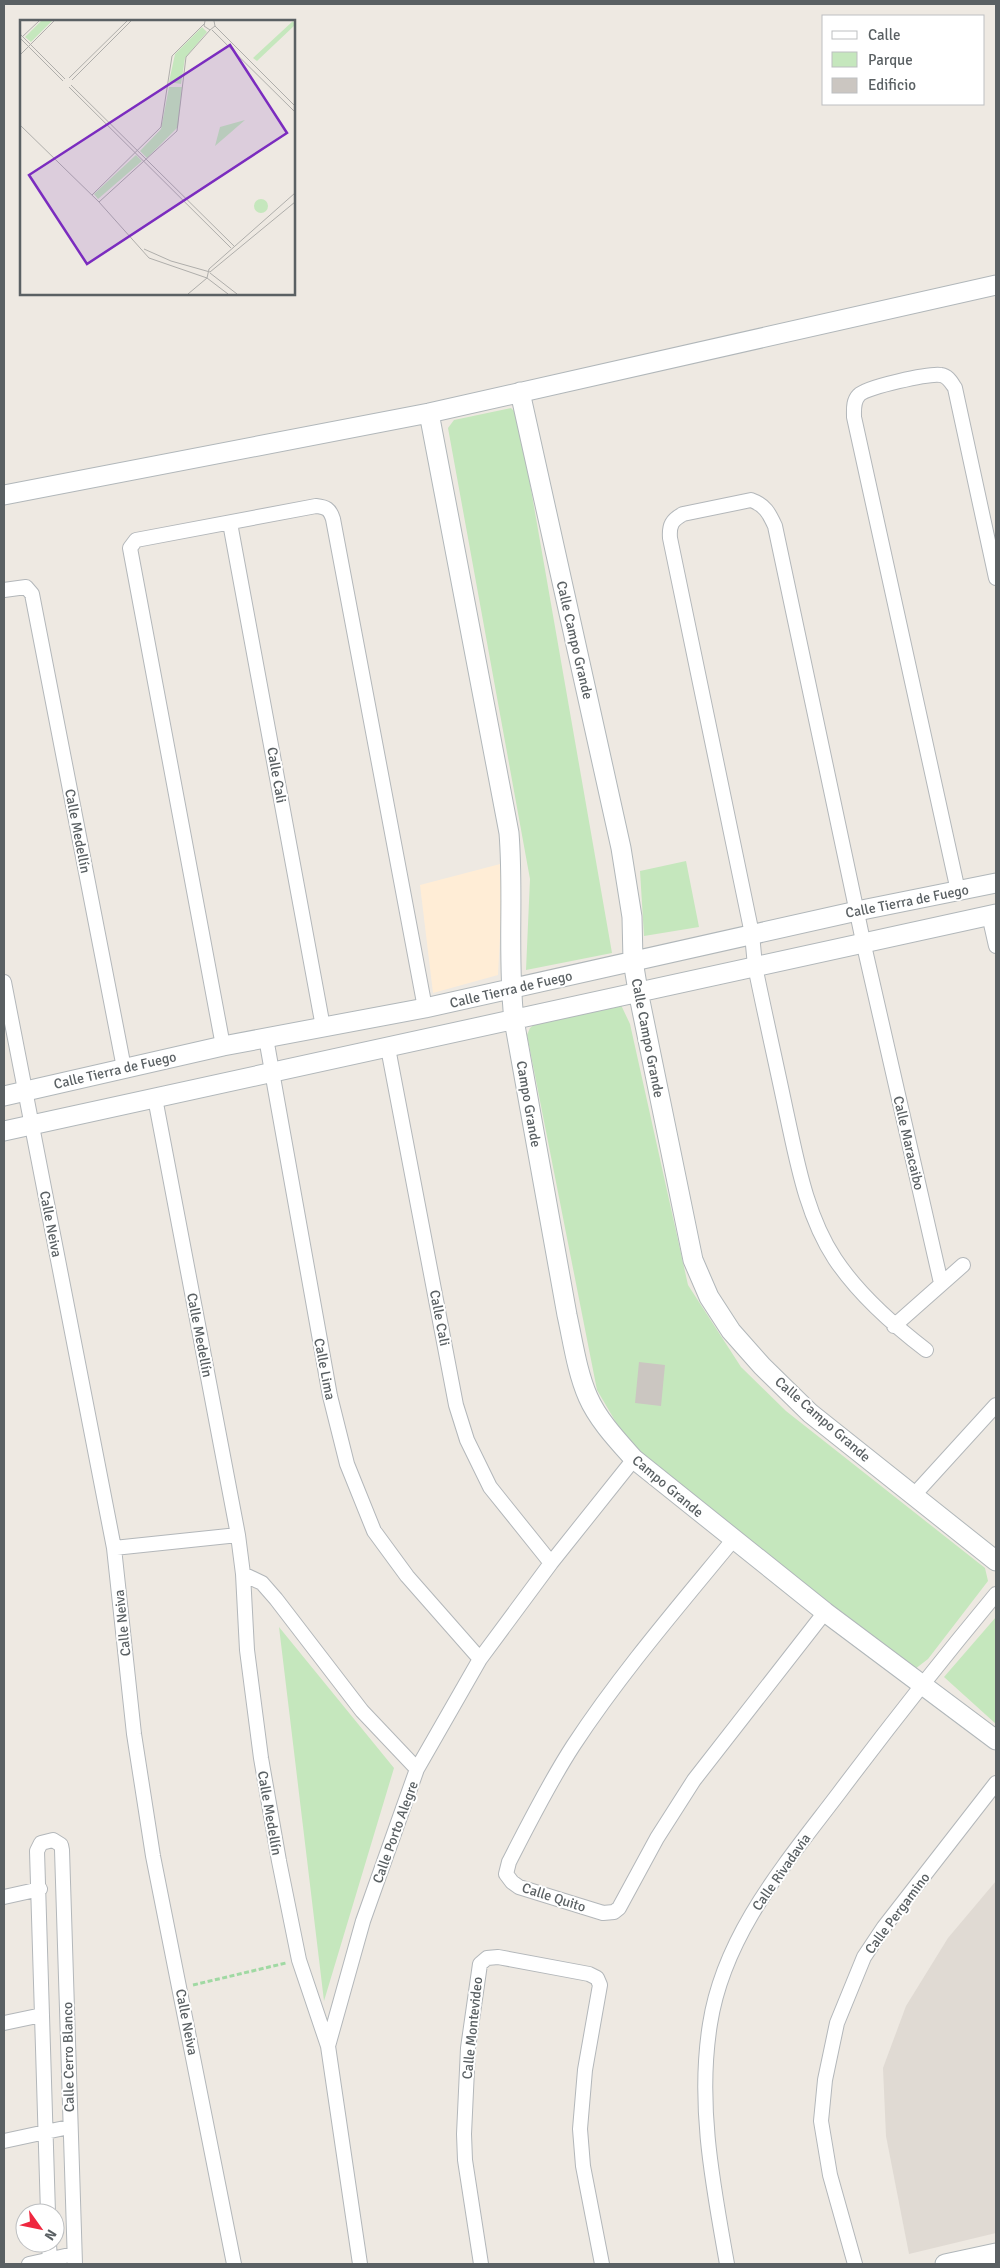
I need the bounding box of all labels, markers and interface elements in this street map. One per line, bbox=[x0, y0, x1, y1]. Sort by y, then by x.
legend bbox=[822, 15, 985, 105]
inset map bbox=[20, 20, 295, 295]
text: Calle bbox=[868, 26, 901, 44]
text: Parque bbox=[868, 51, 913, 69]
text: Edificio bbox=[868, 76, 916, 94]
street label: Calle Campo Grande bbox=[553, 579, 596, 701]
street label: Calle Cali bbox=[263, 746, 290, 805]
street label: Calle Medellín bbox=[61, 787, 94, 875]
street label: Calle Tierra de Fuego bbox=[844, 881, 970, 922]
street label: Calle Tierra de Fuego bbox=[448, 967, 574, 1012]
street label: Calle Campo Grande bbox=[628, 977, 667, 1099]
street label: Calle Tierra de Fuego bbox=[52, 1048, 178, 1093]
street label: Campo Grande bbox=[513, 1059, 544, 1149]
street label: Calle Maracaibo bbox=[889, 1094, 928, 1192]
street label: Calle Neiva bbox=[36, 1190, 65, 1259]
street label: Calle Cali bbox=[426, 1289, 453, 1348]
street label: Calle Medellín bbox=[183, 1291, 216, 1379]
street label: Calle Lima bbox=[310, 1337, 339, 1401]
street label: Calle Campo Grande bbox=[771, 1373, 874, 1466]
street label: Campo Grande bbox=[629, 1452, 707, 1521]
street label: Calle Neiva bbox=[111, 1589, 134, 1657]
street label: Calle Medellín bbox=[254, 1769, 285, 1857]
street label: Calle Porto Alegre bbox=[369, 1779, 422, 1886]
street label: Calle Rivadavia bbox=[749, 1830, 814, 1914]
street label: Calle Pergamino bbox=[861, 1869, 934, 1957]
street label: Calle Quito bbox=[520, 1879, 588, 1916]
street label: Calle Montevideo bbox=[459, 1976, 486, 2080]
street label: Calle Neiva bbox=[172, 1988, 201, 2057]
street label: Calle Cerro Blanco bbox=[59, 2002, 78, 2112]
north arrow bbox=[15, 2203, 65, 2253]
text: N bbox=[41, 2226, 60, 2244]

